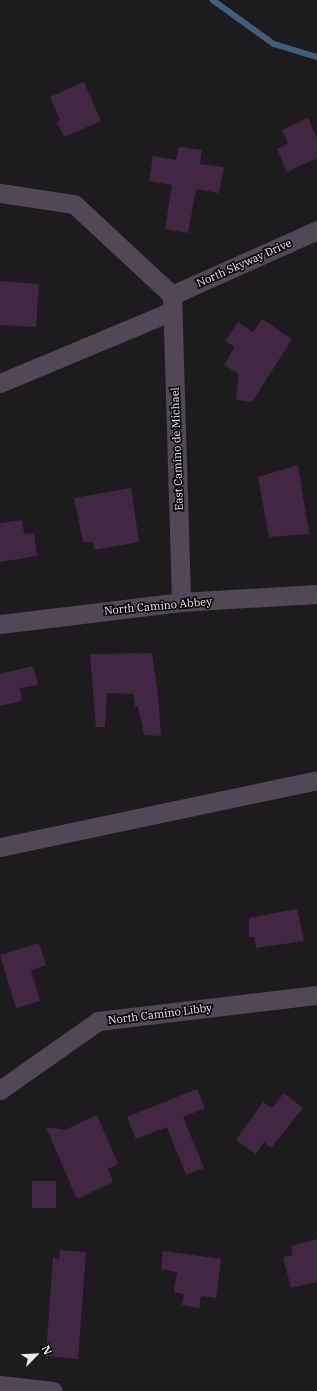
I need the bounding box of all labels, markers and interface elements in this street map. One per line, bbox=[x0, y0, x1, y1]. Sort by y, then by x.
street label: North Skyway Drive bbox=[194, 236, 294, 290]
street label: East Camino de Michael bbox=[168, 387, 186, 511]
street label: North Camino Abbey bbox=[103, 595, 213, 617]
street label: North Camino Libby bbox=[107, 1001, 213, 1027]
north arrow bbox=[16, 1335, 56, 1375]
text: N bbox=[39, 1343, 55, 1357]

